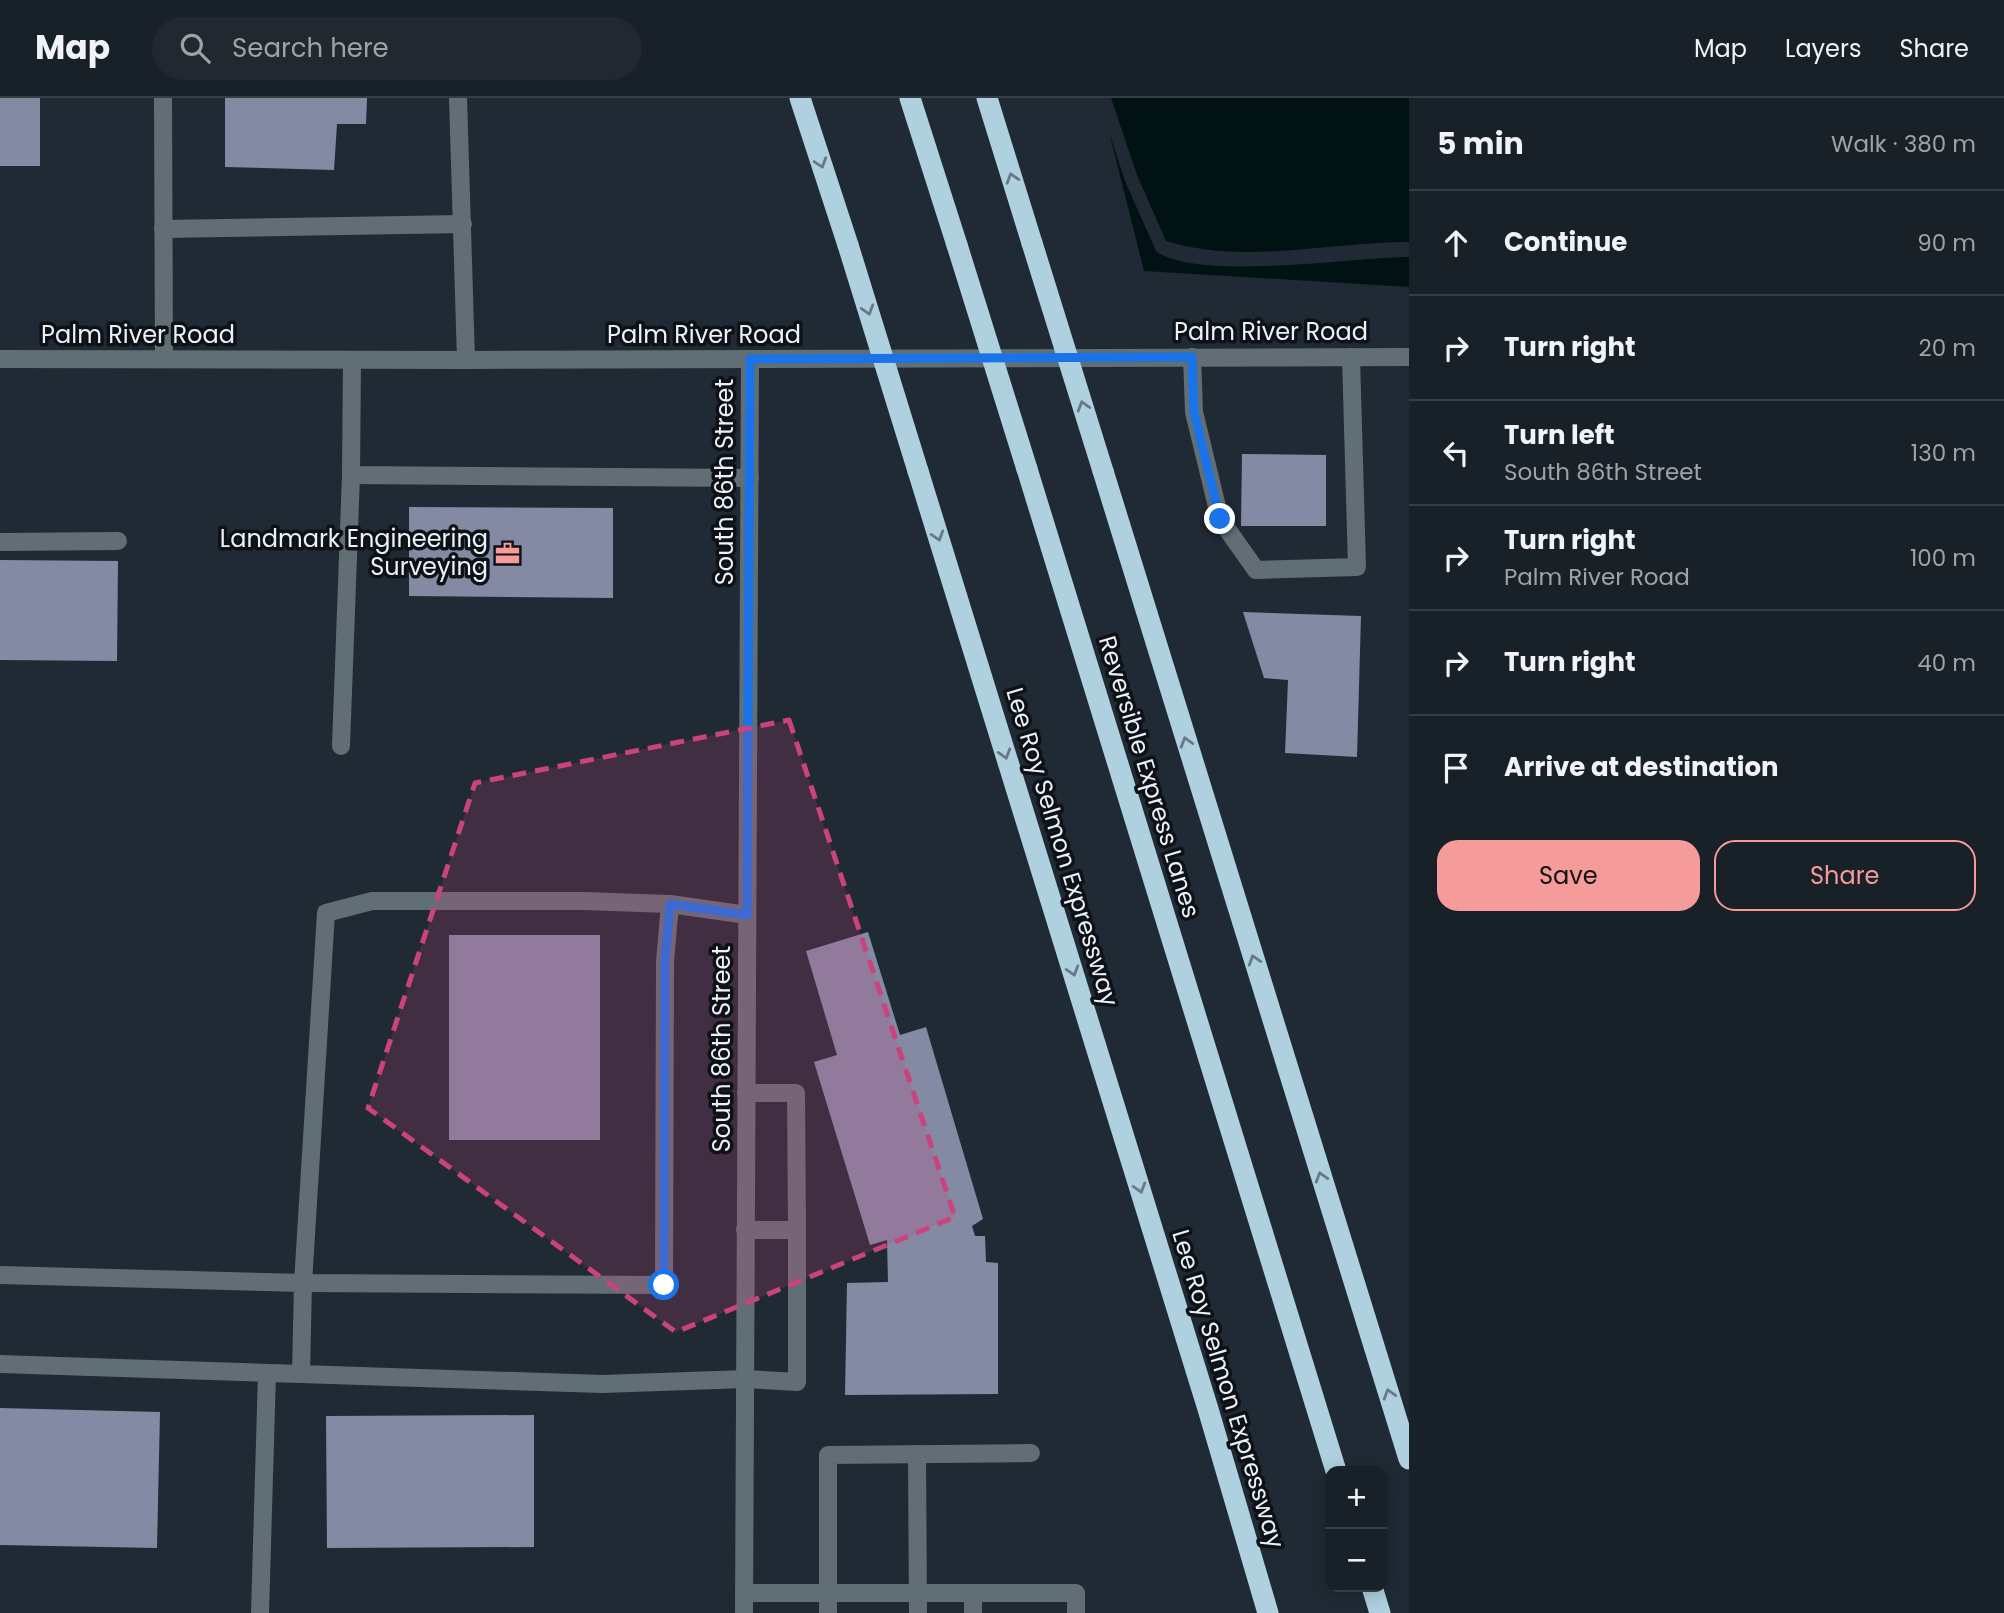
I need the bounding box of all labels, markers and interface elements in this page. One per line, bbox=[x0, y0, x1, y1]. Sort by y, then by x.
search box bbox=[152, 17, 642, 80]
text: Map bbox=[35, 24, 110, 71]
icon: search bbox=[176, 29, 214, 67]
text: Search here bbox=[232, 30, 389, 66]
text: Map bbox=[1694, 32, 1747, 65]
text: Layers bbox=[1785, 32, 1861, 65]
text: Share bbox=[1899, 32, 1969, 65]
text: 5 min bbox=[1437, 122, 1524, 165]
text: Walk · 380 m bbox=[1831, 128, 1976, 160]
one-way arrow bbox=[813, 156, 827, 169]
one-way arrow bbox=[1005, 172, 1020, 184]
icon: ahead bbox=[1437, 224, 1475, 262]
text: Continue bbox=[1504, 224, 1627, 260]
text: 90 m bbox=[1917, 227, 1976, 259]
one-way arrow bbox=[859, 304, 874, 316]
street label: Palm River Road bbox=[1174, 315, 1368, 348]
street label: Palm River Road bbox=[41, 318, 235, 351]
street label: Palm River Road bbox=[607, 318, 801, 351]
icon: right bbox=[1437, 329, 1475, 367]
text: Turn right bbox=[1504, 329, 1636, 365]
text: 20 m bbox=[1918, 332, 1976, 364]
street label: South 86th Street bbox=[708, 379, 741, 585]
one-way arrow bbox=[1076, 400, 1091, 412]
text: Turn left bbox=[1504, 417, 1615, 453]
icon: left bbox=[1437, 434, 1475, 472]
text: 130 m bbox=[1911, 437, 1976, 469]
text: South 86th Street bbox=[1504, 456, 1702, 488]
route end bbox=[1204, 503, 1235, 534]
place label: Landmark Engineering Surveying bbox=[220, 522, 488, 583]
text: Turn right bbox=[1504, 522, 1636, 558]
one-way arrow bbox=[930, 530, 944, 542]
office icon: Landmark Engineering Surveying bbox=[494, 539, 522, 567]
icon: right bbox=[1437, 539, 1475, 577]
text: 100 m bbox=[1910, 542, 1976, 574]
text: Palm River Road bbox=[1504, 561, 1690, 593]
street label: Reversible Express Lanes bbox=[1091, 632, 1208, 922]
icon: right bbox=[1437, 644, 1475, 682]
text: Turn right bbox=[1504, 644, 1636, 680]
text: 40 m bbox=[1917, 647, 1976, 679]
street label: Lee Roy Selmon Expressway bbox=[998, 684, 1127, 1011]
one-way arrow bbox=[1180, 736, 1195, 748]
one-way arrow bbox=[997, 747, 1012, 759]
icon: arrive bbox=[1437, 749, 1475, 787]
text: Arrive at destination bbox=[1504, 749, 1779, 785]
button: Save bbox=[1437, 840, 1700, 911]
button: Share bbox=[1714, 840, 1976, 911]
street label: South 86th Street bbox=[705, 946, 738, 1152]
one-way arrow bbox=[1247, 954, 1262, 966]
one-way arrow bbox=[1065, 964, 1079, 977]
one-way arrow bbox=[1315, 1171, 1330, 1183]
one-way arrow bbox=[1132, 1182, 1147, 1194]
street label: Lee Roy Selmon Expressway bbox=[1164, 1226, 1293, 1553]
route start bbox=[648, 1269, 679, 1300]
one-way arrow bbox=[1382, 1388, 1397, 1400]
map controls bbox=[1325, 1466, 1388, 1592]
button: + bbox=[1325, 1466, 1388, 1529]
button: − bbox=[1325, 1529, 1388, 1592]

